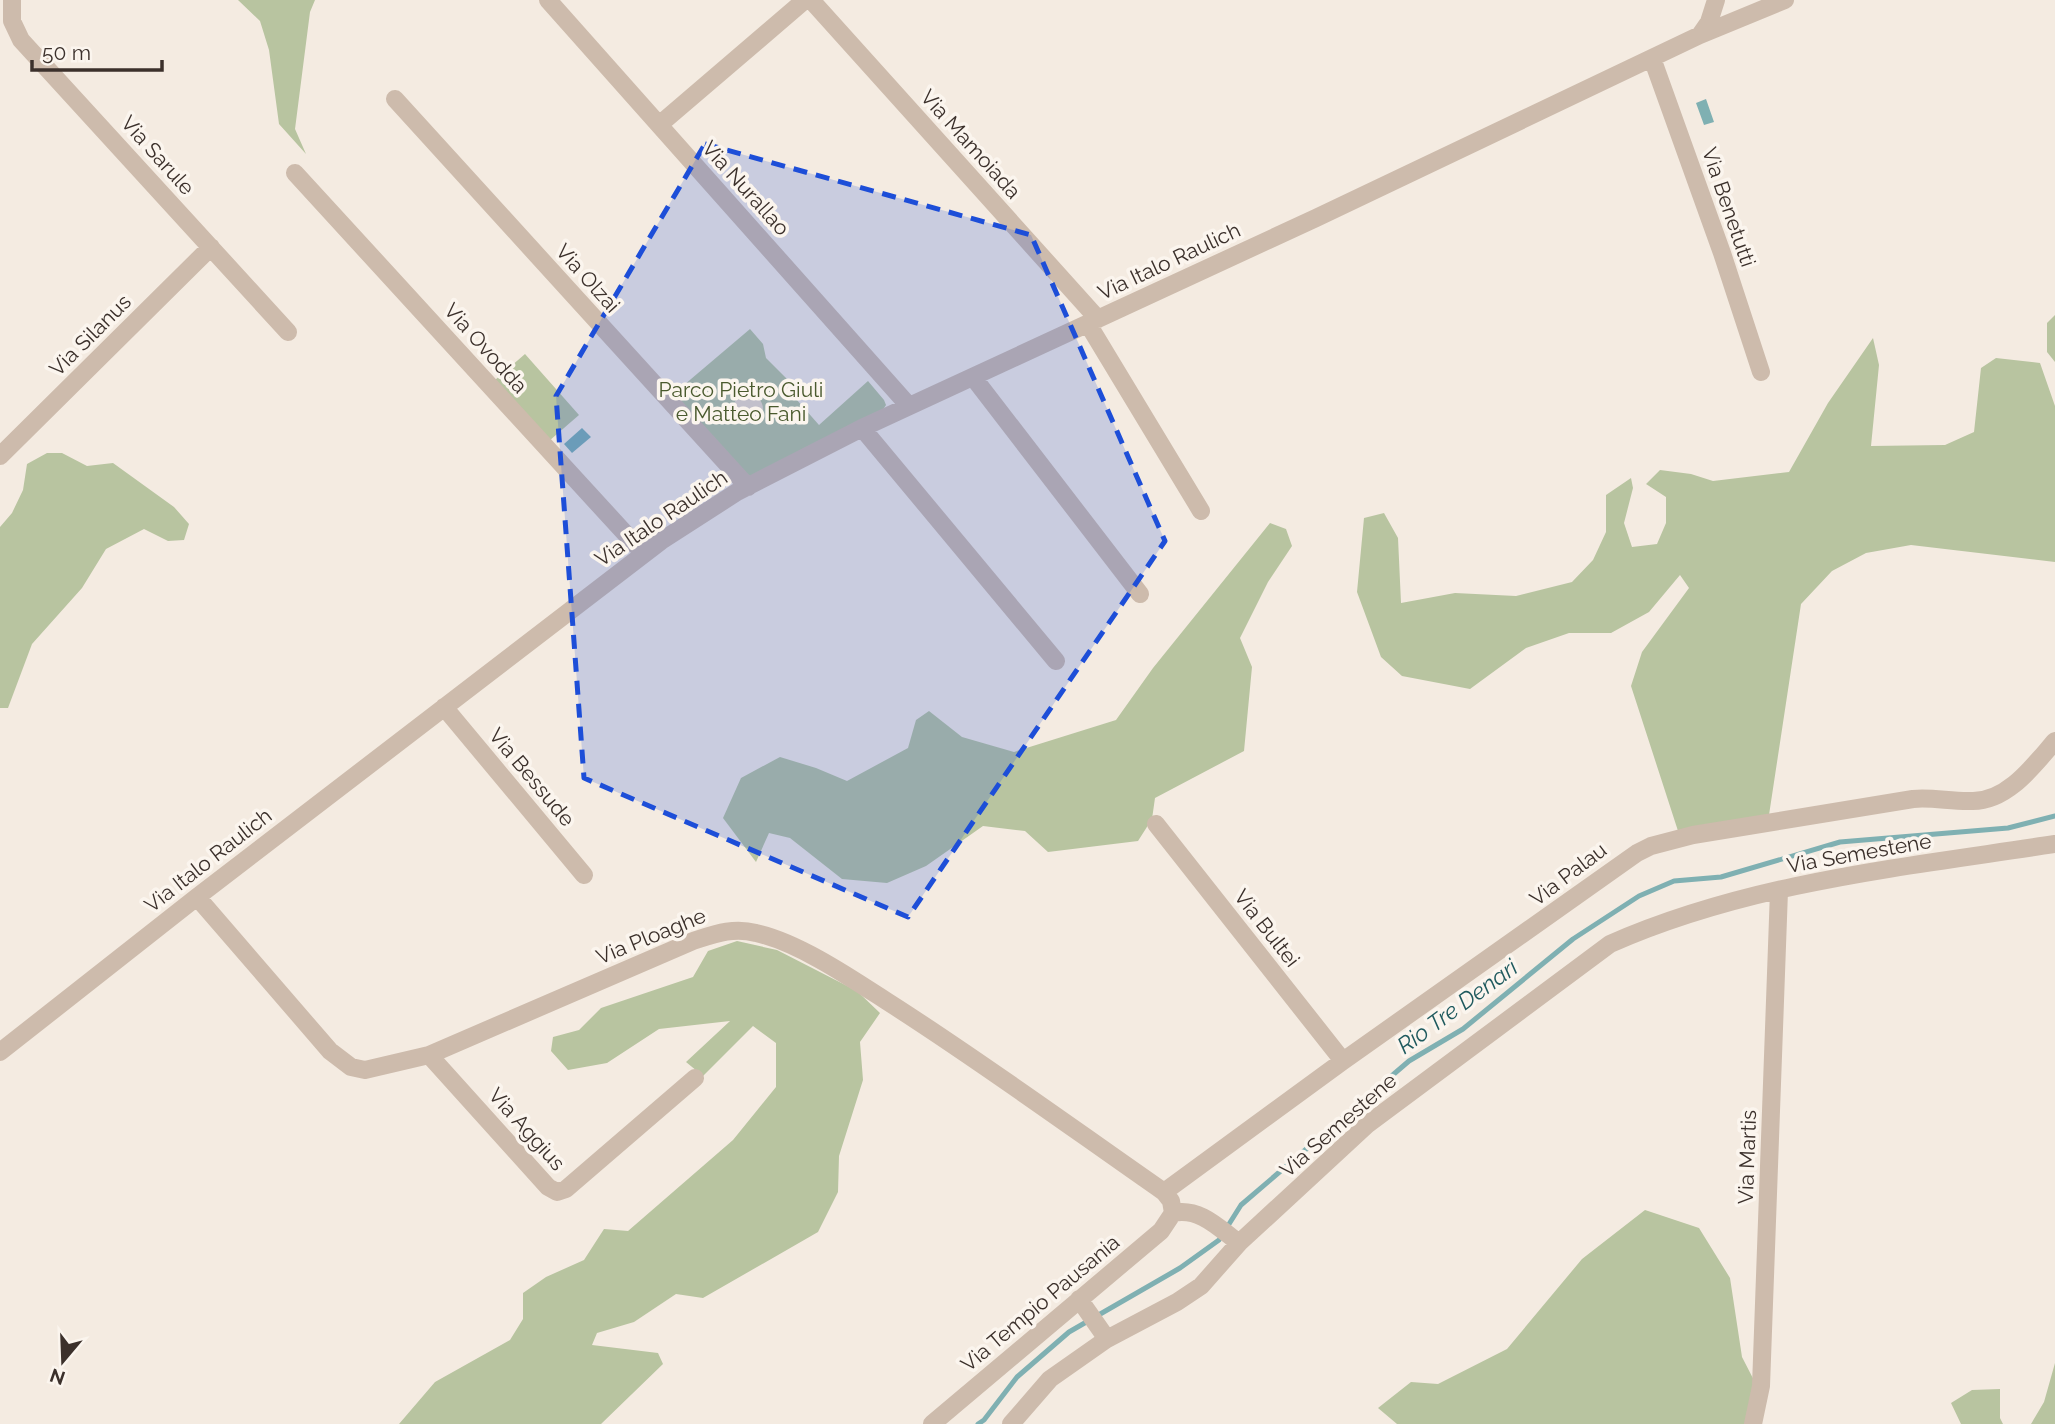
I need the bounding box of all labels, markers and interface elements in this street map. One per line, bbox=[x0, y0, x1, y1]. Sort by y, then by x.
scale bar bbox=[32, 28, 161, 72]
text: 50 m bbox=[42, 40, 91, 65]
street label: Via Mamoiada bbox=[916, 84, 1026, 204]
street label: Via Sarule bbox=[116, 110, 200, 200]
street label: Via Nurallao bbox=[697, 136, 795, 240]
street label: Via Benetutti bbox=[1697, 144, 1761, 270]
street label: Via Italo Raulich bbox=[1094, 217, 1244, 305]
street label: Via Olzai bbox=[551, 239, 625, 317]
street label: Via Silanus bbox=[44, 289, 136, 381]
street label: Via Ovodda bbox=[439, 298, 533, 398]
park label: Parco Pietro Giuli e Matteo Fani bbox=[659, 377, 823, 426]
street label: Via Italo Raulich bbox=[590, 464, 732, 572]
street label: Via Bessude bbox=[484, 723, 580, 831]
street label: Via Italo Raulich bbox=[139, 803, 277, 917]
street label: Via Semestene bbox=[1785, 828, 1933, 878]
street label: Via Palau bbox=[1525, 837, 1611, 911]
street label: Via Bultei bbox=[1229, 884, 1305, 972]
street label: Via Ploaghe bbox=[593, 903, 709, 969]
water label: Rio Tre Denari bbox=[1391, 953, 1523, 1059]
street label: Via Semestene bbox=[1275, 1068, 1401, 1182]
street label: Via Aggius bbox=[484, 1083, 570, 1175]
street label: Via Martis bbox=[1733, 1109, 1761, 1205]
street label: Via Tempio Pausania bbox=[956, 1229, 1124, 1377]
north arrow bbox=[28, 1326, 98, 1396]
text: N bbox=[47, 1364, 68, 1390]

